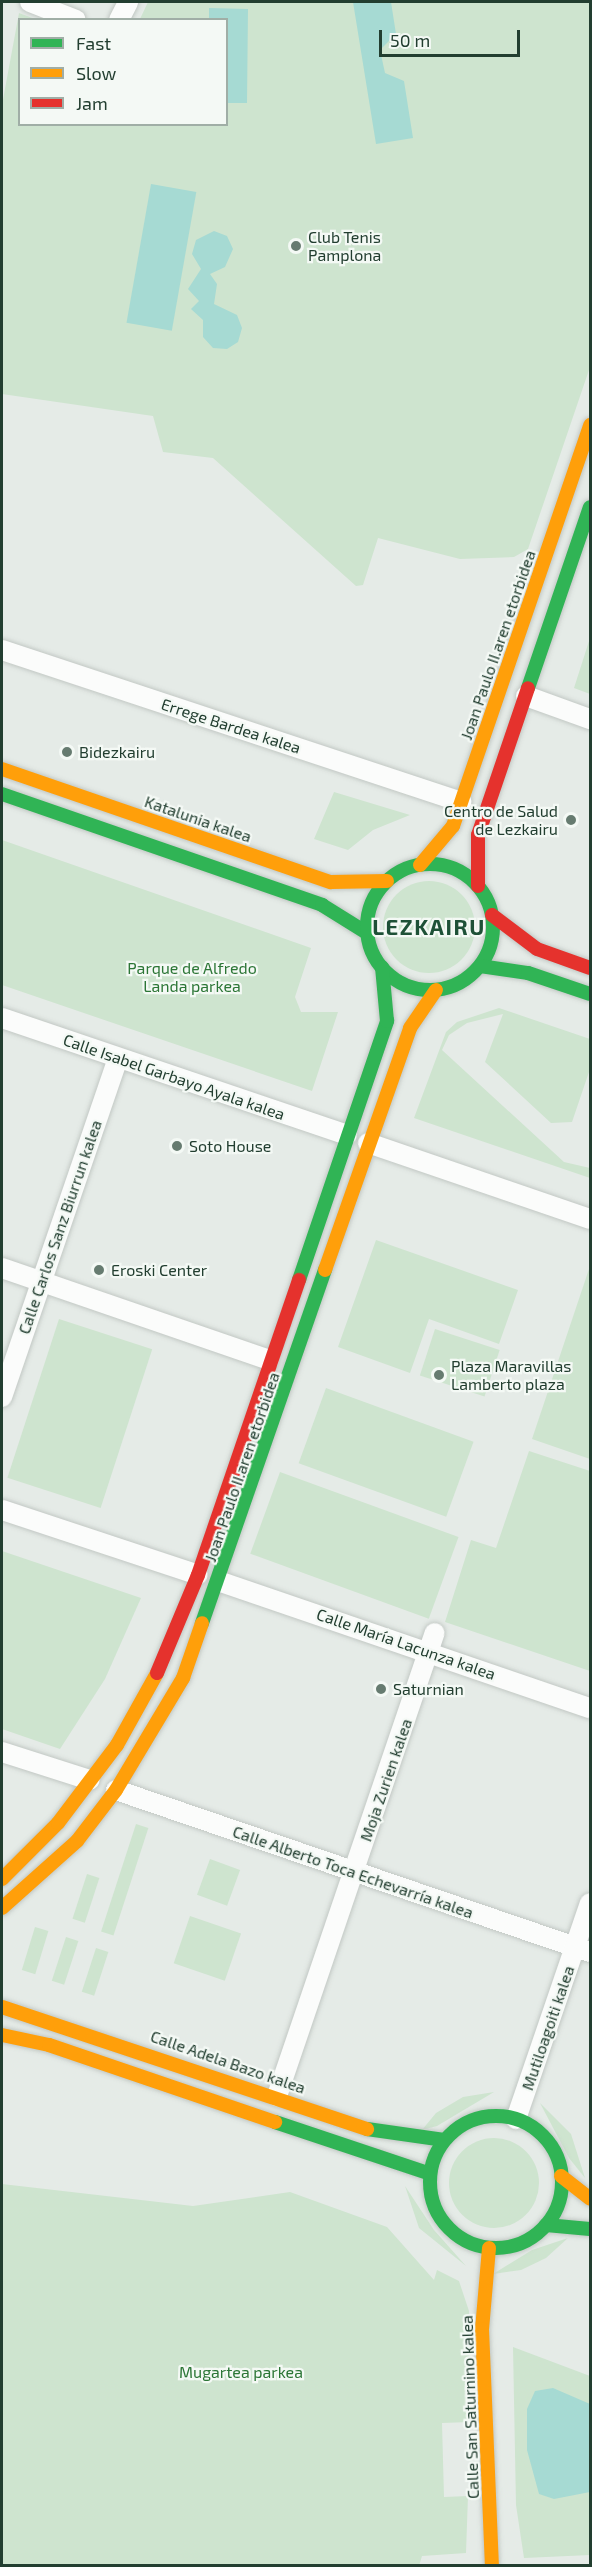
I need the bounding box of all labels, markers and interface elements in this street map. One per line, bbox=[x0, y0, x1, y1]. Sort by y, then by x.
legend bbox=[18, 18, 228, 126]
scale bar bbox=[382, 18, 523, 56]
text: 50 m bbox=[390, 29, 430, 51]
text: Fast bbox=[76, 32, 111, 54]
text: Slow bbox=[76, 62, 116, 84]
text: Jam bbox=[76, 92, 108, 114]
place label: Club Tenis Pamplona bbox=[308, 227, 381, 265]
marker: Club Tenis Pamplona bbox=[289, 239, 303, 253]
street label: Joan Paulo II.aren etorbidea bbox=[456, 548, 540, 742]
street label: Errege Bardea kalea bbox=[159, 694, 303, 758]
place label: Bidezkairu bbox=[79, 742, 155, 762]
marker: Bidezkairu bbox=[60, 745, 74, 759]
street label: Katalunia kalea bbox=[142, 792, 254, 846]
place label: Centro de Salud de Lezkairu bbox=[444, 801, 558, 839]
marker: Centro de Salud de Lezkairu bbox=[562, 811, 580, 829]
district label: LEZKAIRU bbox=[372, 914, 486, 940]
park label: Parque de Alfredo Landa parkea bbox=[127, 958, 257, 996]
street label: Calle Isabel Garbayo Ayala kalea bbox=[60, 1030, 288, 1124]
street label: Calle Carlos Sanz Biurrun kalea bbox=[14, 1117, 106, 1337]
place label: Soto House bbox=[189, 1136, 271, 1156]
marker: Soto House bbox=[170, 1139, 184, 1153]
place label: Eroski Center bbox=[111, 1260, 207, 1280]
marker: Eroski Center bbox=[92, 1263, 106, 1277]
place label: Plaza Maravillas Lamberto plaza bbox=[451, 1356, 571, 1394]
marker: Plaza Maravillas Lamberto plaza bbox=[432, 1368, 446, 1382]
street label: Joan Paulo II.aren etorbidea bbox=[200, 1370, 284, 1564]
street label: Calle María Lacunza kalea bbox=[314, 1604, 498, 1684]
place label: Saturnian bbox=[393, 1679, 464, 1699]
marker: Saturnian bbox=[374, 1682, 388, 1696]
street label: Moja Zurien kalea bbox=[356, 1716, 416, 1844]
street label: Calle Alberto Toca Echevarría kalea bbox=[230, 1822, 476, 1922]
street label: Mutiloagoiti kalea bbox=[518, 1963, 578, 2093]
street label: Calle Adela Bazo kalea bbox=[148, 2026, 308, 2098]
street label: Calle San Saturnino kalea bbox=[457, 2315, 483, 2499]
park label: Mugartea parkea bbox=[179, 2362, 303, 2382]

